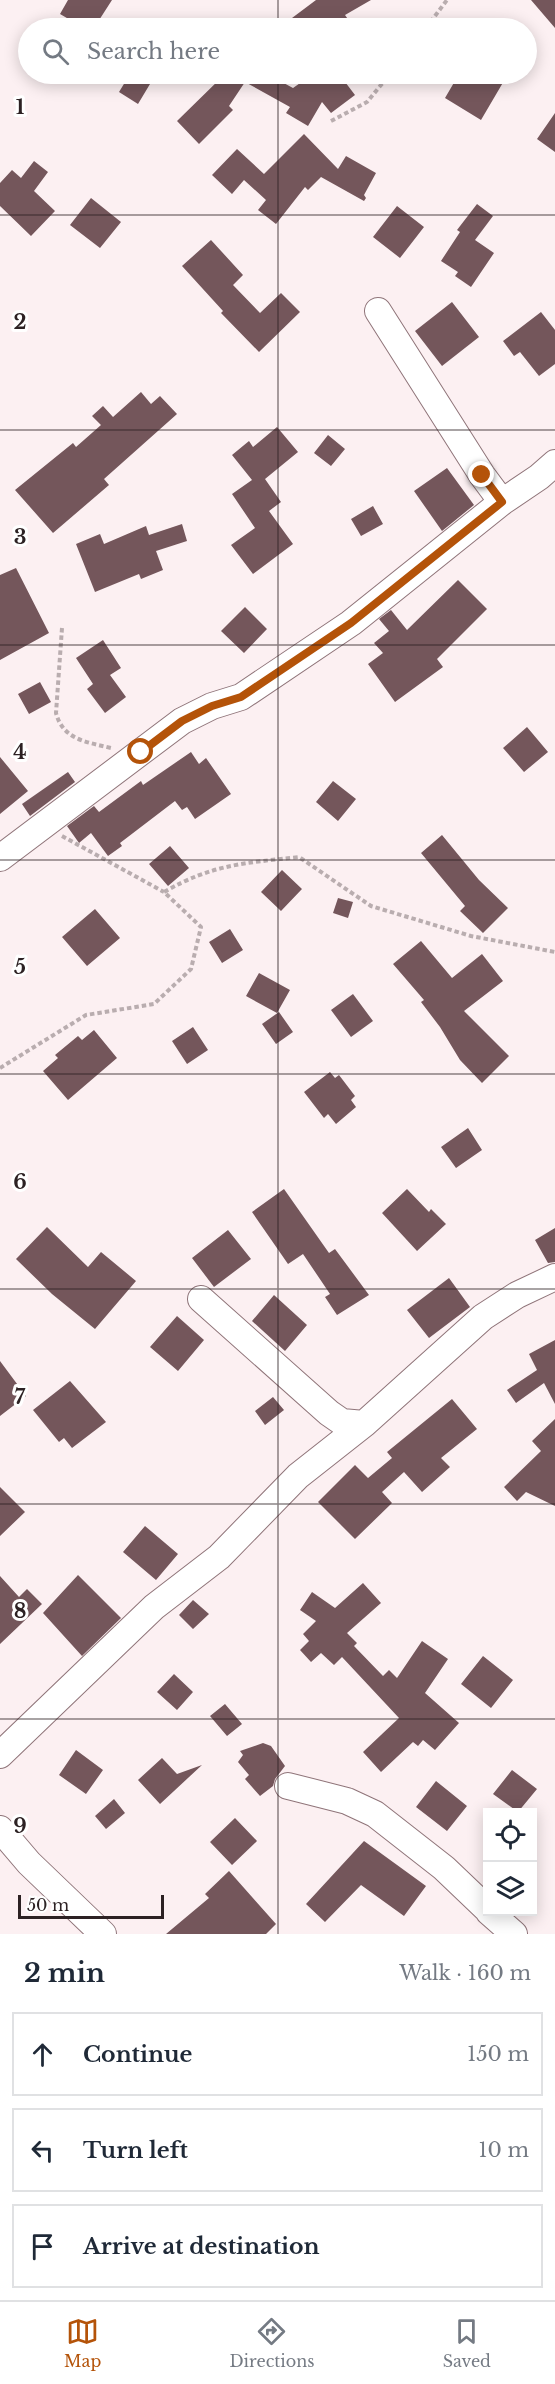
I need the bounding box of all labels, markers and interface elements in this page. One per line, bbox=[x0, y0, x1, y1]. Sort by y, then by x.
search box bbox=[18, 18, 537, 84]
icon: search bbox=[39, 35, 72, 68]
text: Search here bbox=[87, 38, 220, 65]
text: 1 bbox=[16, 95, 25, 119]
text: 2 bbox=[13, 310, 27, 334]
route end bbox=[468, 461, 494, 487]
text: 3 bbox=[14, 525, 26, 549]
route start bbox=[127, 738, 153, 764]
text: 4 bbox=[13, 740, 27, 764]
text: 5 bbox=[14, 955, 26, 979]
text: 6 bbox=[13, 1170, 27, 1194]
text: 7 bbox=[15, 1385, 26, 1409]
text: 8 bbox=[14, 1599, 26, 1623]
map controls bbox=[483, 1808, 537, 1916]
button: locate bbox=[483, 1808, 537, 1862]
text: 9 bbox=[13, 1814, 27, 1838]
button: layers bbox=[483, 1862, 537, 1916]
scale bar bbox=[18, 1892, 164, 1920]
text: 50 m bbox=[27, 1895, 69, 1915]
text: 2 min bbox=[24, 1957, 105, 1989]
text: Walk · 160 m bbox=[399, 1961, 531, 1985]
icon: ahead bbox=[26, 2038, 59, 2071]
text: Continue bbox=[83, 2041, 192, 2068]
text: 150 m bbox=[467, 2042, 529, 2066]
icon: left bbox=[26, 2134, 59, 2167]
text: Turn left bbox=[83, 2137, 188, 2164]
text: 10 m bbox=[479, 2138, 529, 2162]
icon: arrive bbox=[26, 2230, 59, 2263]
text: Arrive at destination bbox=[83, 2233, 320, 2260]
tab: Map bbox=[64, 2315, 101, 2371]
tab: Directions bbox=[229, 2315, 314, 2371]
tab: Saved bbox=[443, 2315, 491, 2371]

